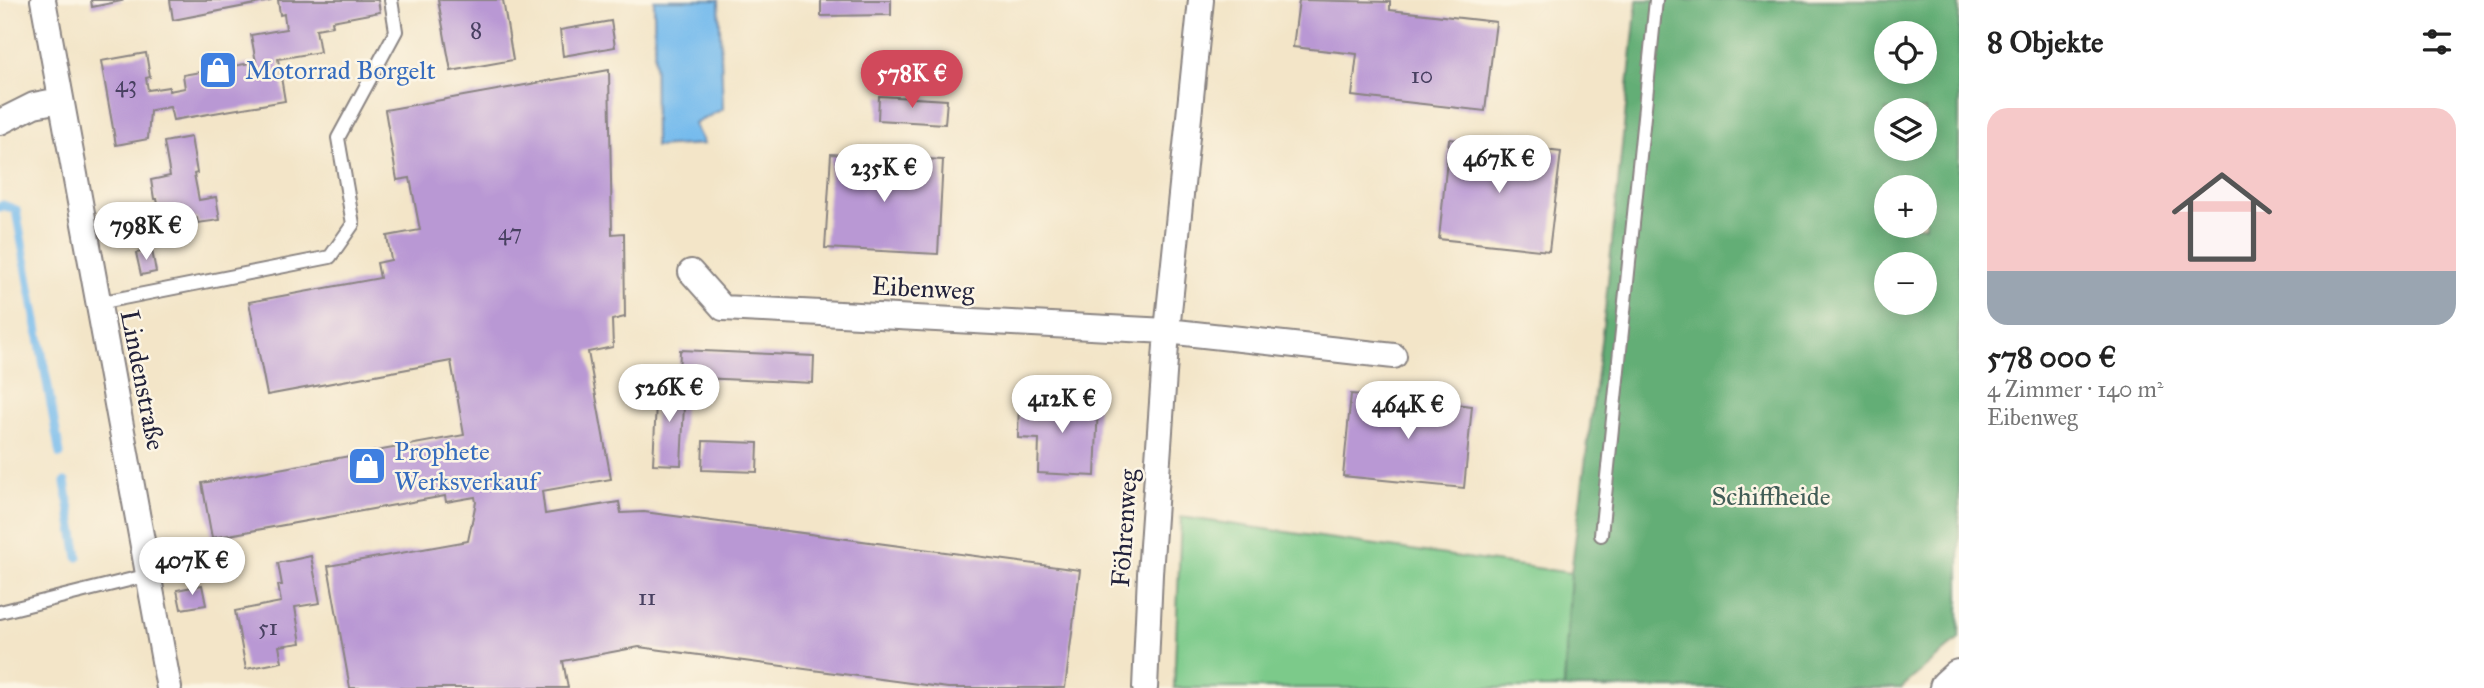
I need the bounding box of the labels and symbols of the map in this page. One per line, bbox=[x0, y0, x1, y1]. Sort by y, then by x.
house number: 8 bbox=[470, 16, 482, 44]
shop icon: Motorrad Borgelt bbox=[197, 49, 239, 91]
pin: 578K € bbox=[855, 50, 969, 110]
place label: Motorrad Borgelt bbox=[245, 54, 436, 86]
house number: 10 bbox=[1411, 61, 1433, 89]
house number: 43 bbox=[115, 70, 137, 98]
pin: 467K € bbox=[1442, 136, 1556, 195]
pin: 235K € bbox=[827, 144, 941, 204]
pin: 798K € bbox=[89, 202, 203, 262]
house number: 47 bbox=[498, 218, 522, 246]
street label: Eibenweg bbox=[871, 269, 976, 307]
street label: Lindenstraße bbox=[114, 307, 172, 453]
pin: 526K € bbox=[612, 364, 726, 424]
pin: 412K € bbox=[1005, 376, 1119, 435]
pin: 464K € bbox=[1351, 382, 1465, 441]
place label: Prophete Werksverkauf bbox=[394, 435, 542, 497]
shop icon: Prophete Werksverkauf bbox=[346, 445, 388, 487]
street label: Föhrenweg bbox=[1104, 467, 1144, 588]
park label: Schiffheide bbox=[1711, 480, 1831, 512]
pin: 407K € bbox=[135, 538, 249, 597]
house number: 11 bbox=[638, 583, 656, 611]
house number: 51 bbox=[258, 613, 278, 641]

